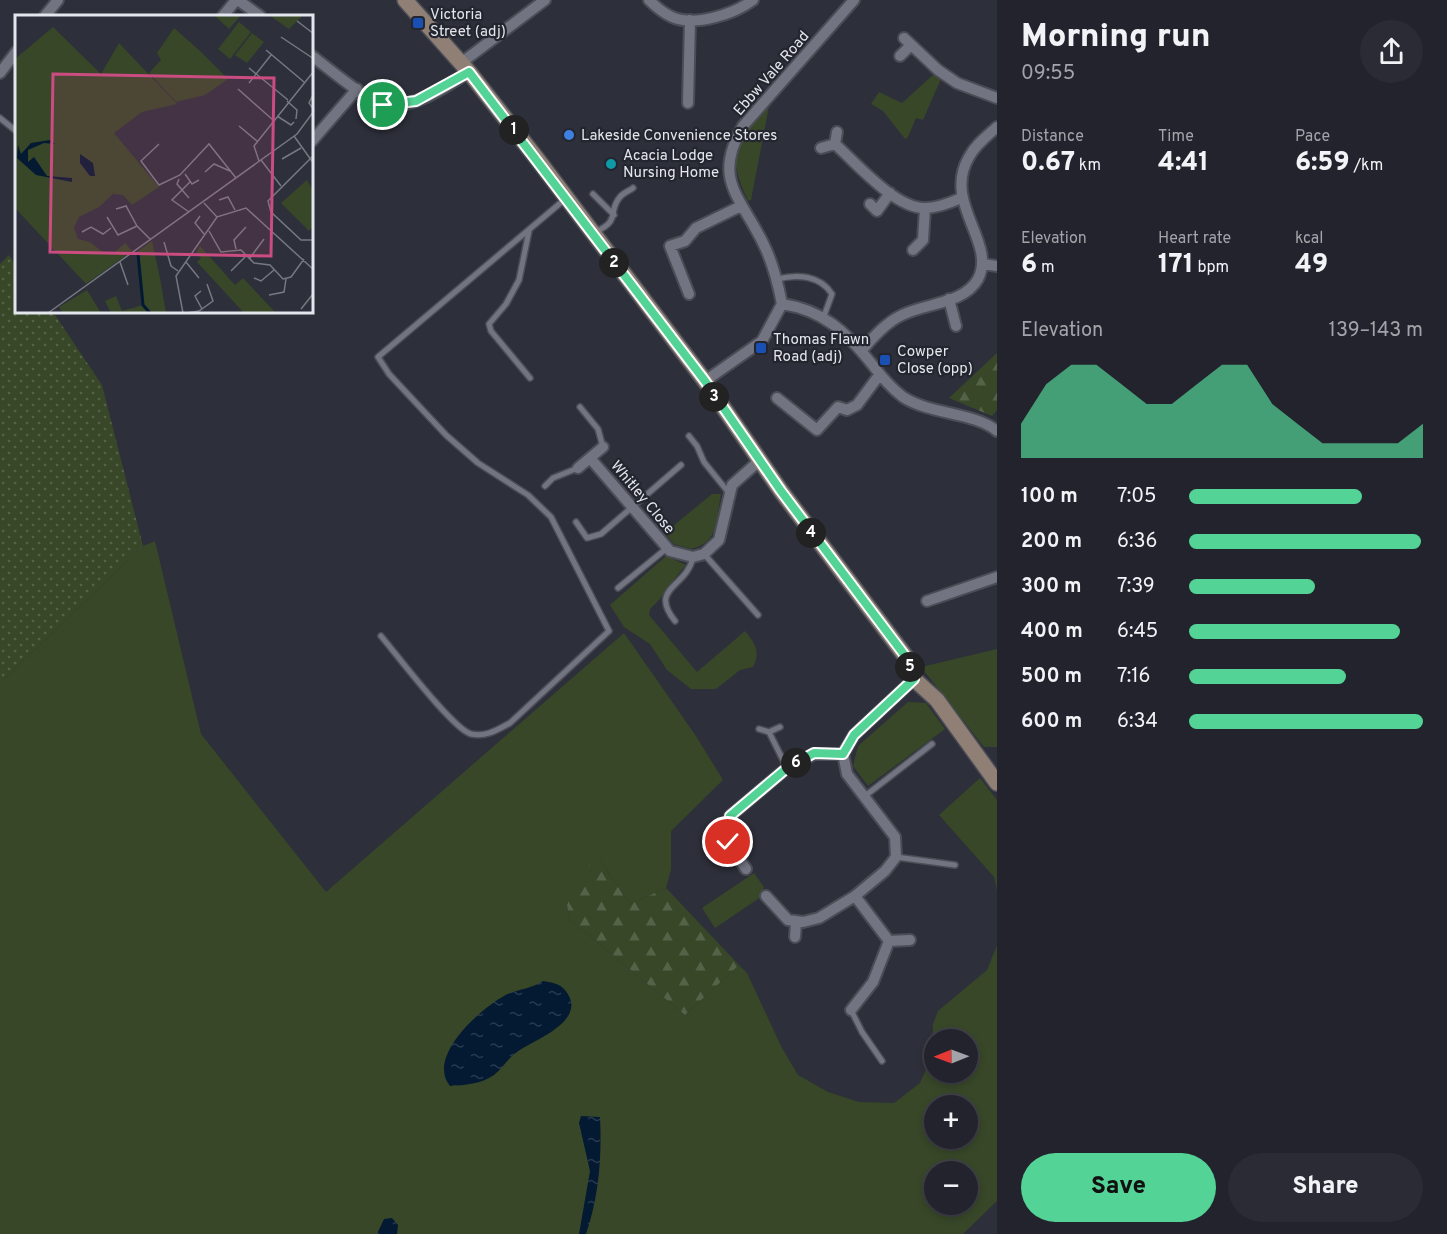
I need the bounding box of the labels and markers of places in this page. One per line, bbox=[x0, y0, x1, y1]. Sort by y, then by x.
place label: Victoria Street (adj) bbox=[430, 6, 506, 42]
marker: Victoria Street (adj) bbox=[411, 16, 425, 30]
pin bbox=[357, 79, 408, 130]
pin: 1 bbox=[499, 115, 529, 145]
place label: Lakeside Convenience Stores bbox=[581, 127, 777, 146]
marker: Lakeside Convenience Stores bbox=[562, 128, 576, 142]
place label: Acacia Lodge Nursing Home bbox=[623, 147, 719, 183]
marker: Acacia Lodge Nursing Home bbox=[604, 157, 618, 171]
pin: 2 bbox=[599, 248, 629, 278]
place label: Thomas Flawn Road (adj) bbox=[773, 331, 869, 367]
marker: Thomas Flawn Road (adj) bbox=[754, 341, 768, 355]
place label: Cowper Close (opp) bbox=[897, 343, 973, 379]
marker: Cowper Close (opp) bbox=[878, 353, 892, 367]
pin: 3 bbox=[699, 382, 729, 412]
pin: 4 bbox=[796, 518, 826, 548]
pin: 5 bbox=[895, 652, 925, 682]
pin: 6 bbox=[781, 748, 811, 778]
pin bbox=[702, 816, 753, 867]

